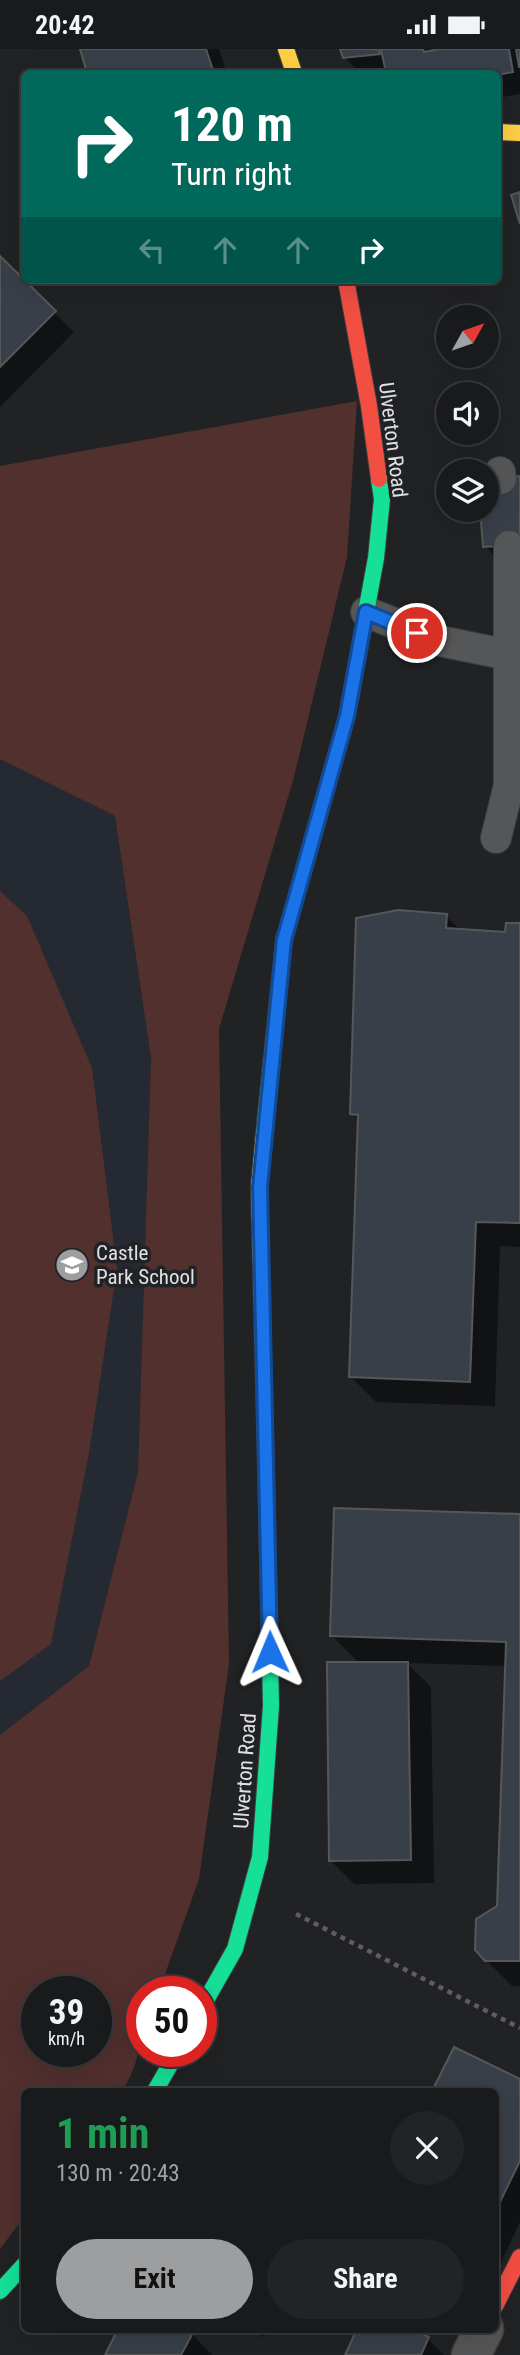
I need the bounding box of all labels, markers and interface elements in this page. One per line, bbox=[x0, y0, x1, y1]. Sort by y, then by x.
text: 20:42 bbox=[35, 10, 95, 40]
text: 120 m bbox=[171, 96, 293, 153]
icon: right bbox=[56, 98, 147, 189]
text: Turn right bbox=[171, 155, 292, 193]
icon: left bbox=[133, 231, 171, 269]
icon: ahead bbox=[206, 231, 244, 269]
icon: ahead bbox=[279, 231, 317, 269]
icon: right bbox=[352, 231, 390, 269]
north arrow bbox=[436, 305, 499, 367]
map controls bbox=[436, 305, 499, 522]
street label: Ulverton Road bbox=[374, 381, 412, 499]
button: sound bbox=[436, 382, 499, 445]
button: layers bbox=[436, 459, 499, 522]
pin bbox=[387, 603, 447, 663]
icon: arrive bbox=[398, 614, 436, 652]
place label: Castle Park School bbox=[96, 1241, 195, 1289]
school or university icon: Castle Park School bbox=[53, 1246, 91, 1284]
position arrow bbox=[233, 1615, 307, 1689]
street label: Ulverton Road bbox=[229, 1712, 261, 1830]
speed limit sign: 50 bbox=[126, 1976, 217, 2067]
text: 39 bbox=[49, 1992, 84, 2033]
text: km/h bbox=[48, 2028, 85, 2049]
text: 1 min bbox=[56, 2109, 149, 2158]
button: close bbox=[390, 2111, 464, 2185]
text: 130 m · 20:43 bbox=[56, 2160, 180, 2187]
button: Exit bbox=[56, 2239, 253, 2319]
button: Share bbox=[267, 2239, 464, 2319]

